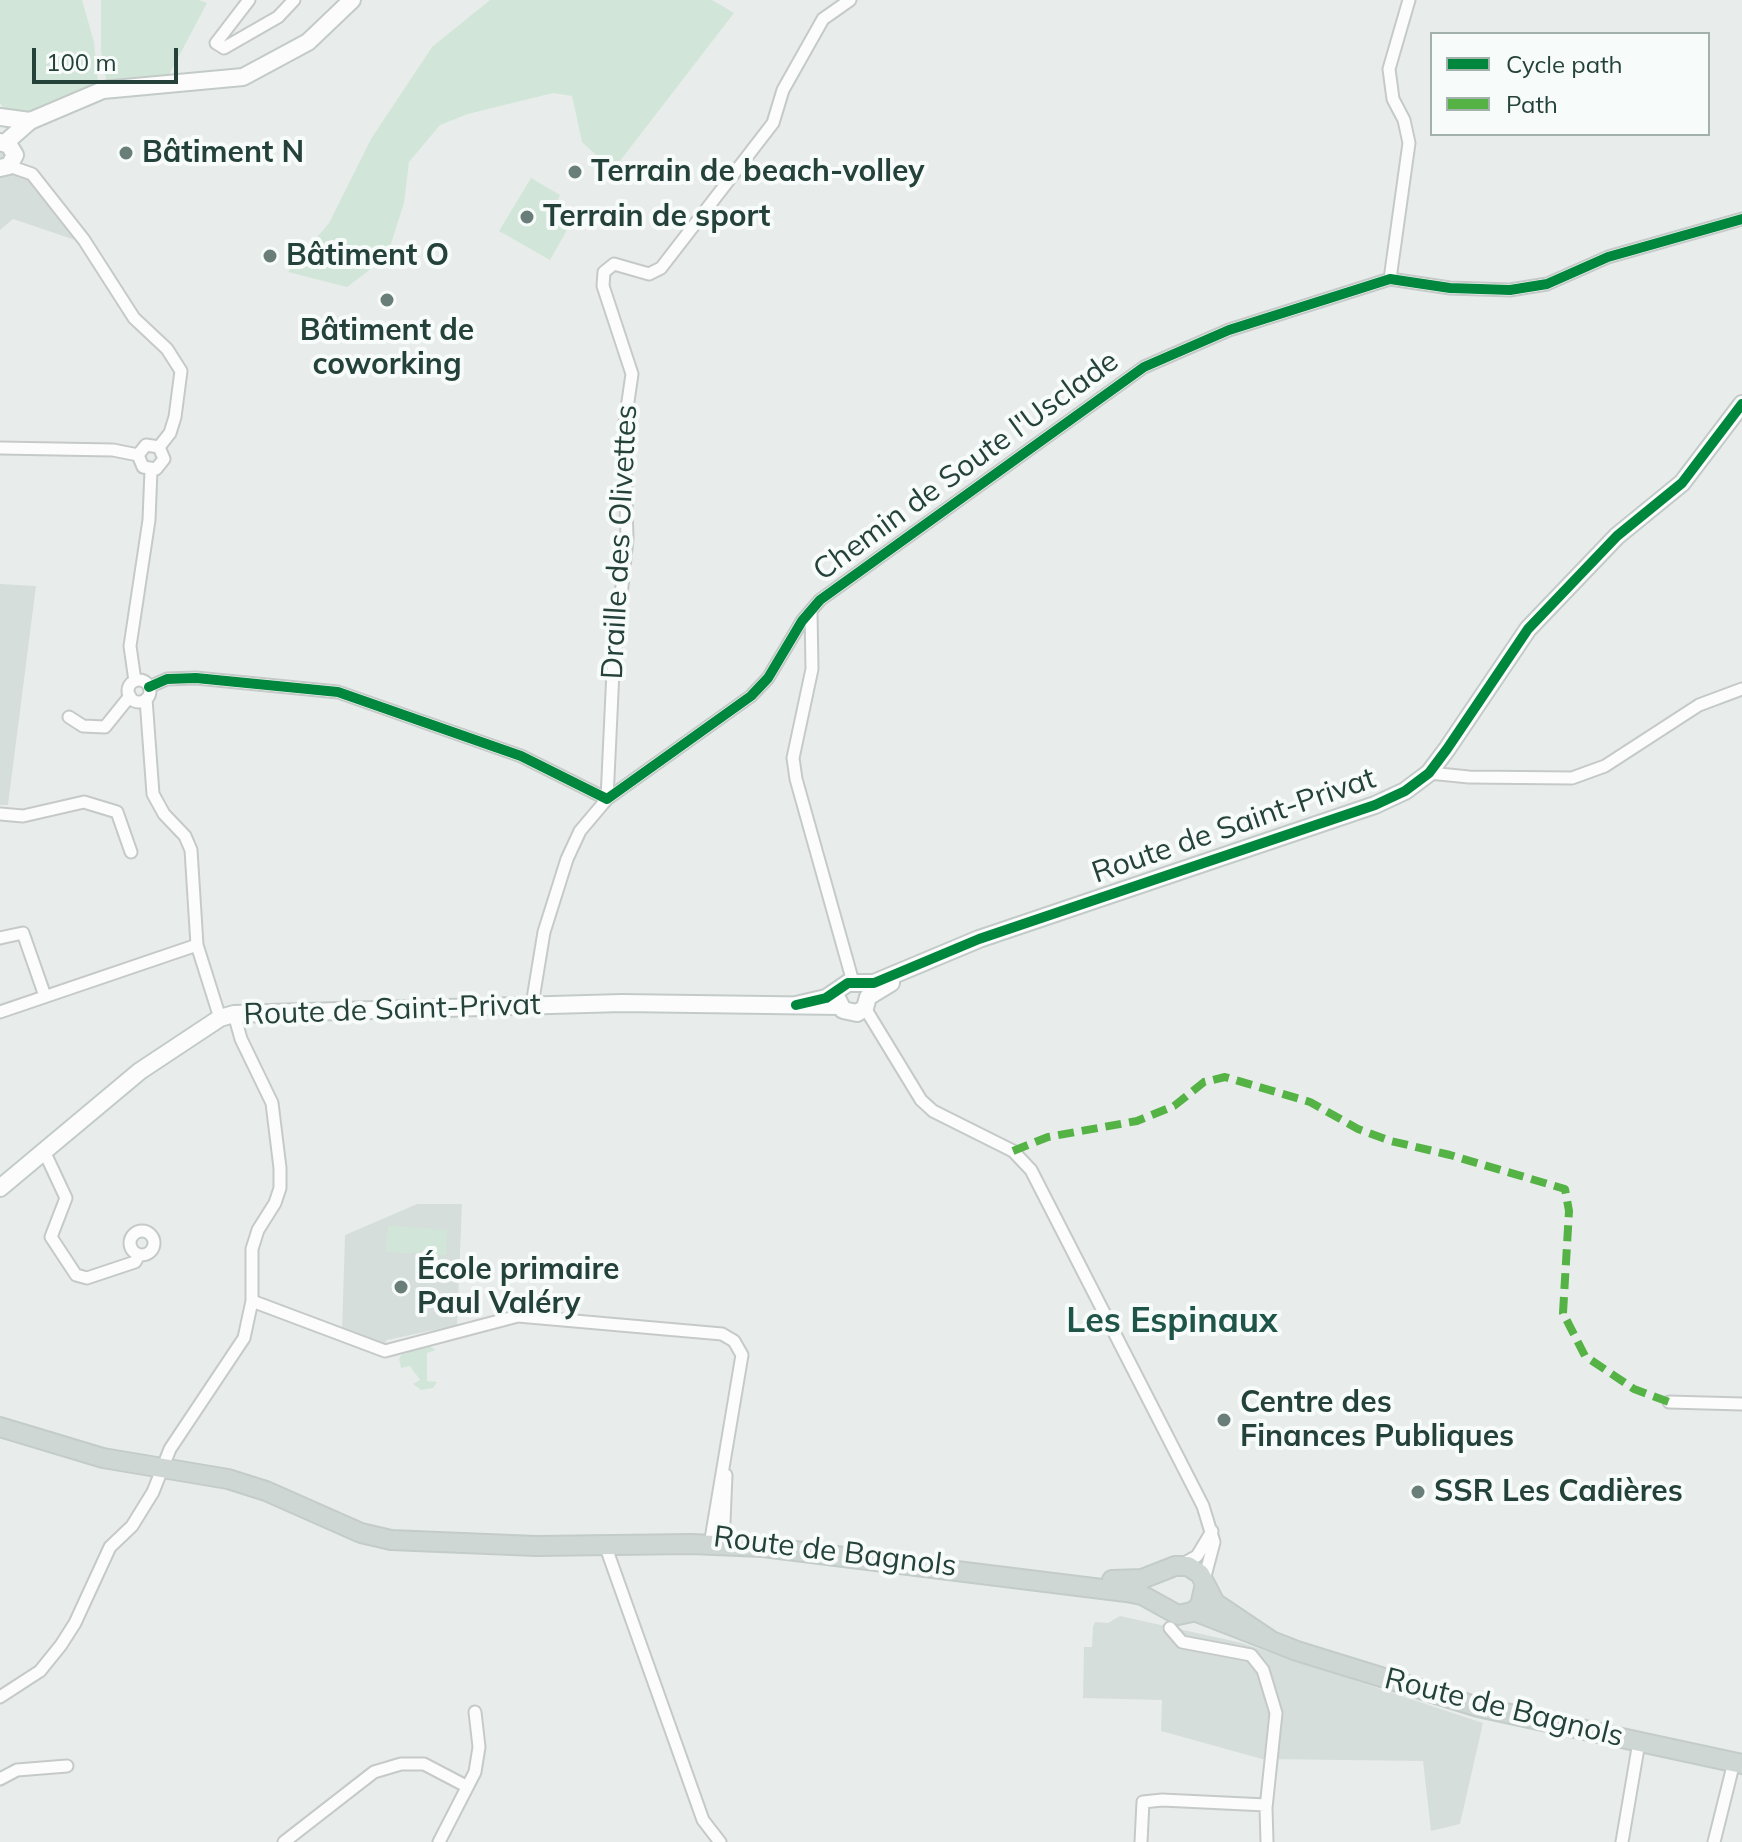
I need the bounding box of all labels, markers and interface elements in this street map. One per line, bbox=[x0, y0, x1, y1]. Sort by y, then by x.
scale bar bbox=[36, 32, 182, 82]
legend bbox=[1430, 32, 1710, 136]
text: 100 m bbox=[46, 47, 117, 77]
text: Cycle path bbox=[1506, 49, 1623, 79]
text: Path bbox=[1506, 89, 1558, 119]
place label: Bâtiment N bbox=[142, 135, 304, 171]
marker: Bâtiment N bbox=[117, 144, 135, 162]
place label: Terrain de beach-volley bbox=[591, 154, 924, 190]
marker: Terrain de beach-volley bbox=[566, 163, 584, 181]
place label: Terrain de sport bbox=[543, 199, 770, 235]
marker: Terrain de sport bbox=[518, 208, 536, 226]
place label: Bâtiment O bbox=[286, 238, 449, 274]
marker: Bâtiment O bbox=[261, 247, 279, 265]
marker: Bâtiment de coworking bbox=[378, 291, 396, 309]
place label: Bâtiment de coworking bbox=[300, 313, 474, 384]
street label: Chemin de Soute l'Usclade bbox=[807, 343, 1125, 589]
street label: Draille des Olivettes bbox=[595, 404, 645, 680]
street label: Route de Saint-Privat bbox=[1088, 761, 1380, 891]
street label: Route de Saint-Privat bbox=[243, 987, 541, 1033]
place label: École primaire Paul Valéry bbox=[417, 1252, 619, 1322]
marker: École primaire Paul Valéry bbox=[392, 1278, 410, 1296]
district label: Les Espinaux bbox=[1066, 1302, 1278, 1342]
place label: Centre des Finances Publiques bbox=[1240, 1385, 1514, 1456]
marker: Centre des Finances Publiques bbox=[1215, 1411, 1233, 1429]
place label: SSR Les Cadières bbox=[1434, 1474, 1683, 1510]
marker: SSR Les Cadières bbox=[1409, 1483, 1427, 1501]
street label: Route de Bagnols bbox=[711, 1519, 959, 1585]
street label: Route de Bagnols bbox=[1381, 1661, 1627, 1755]

